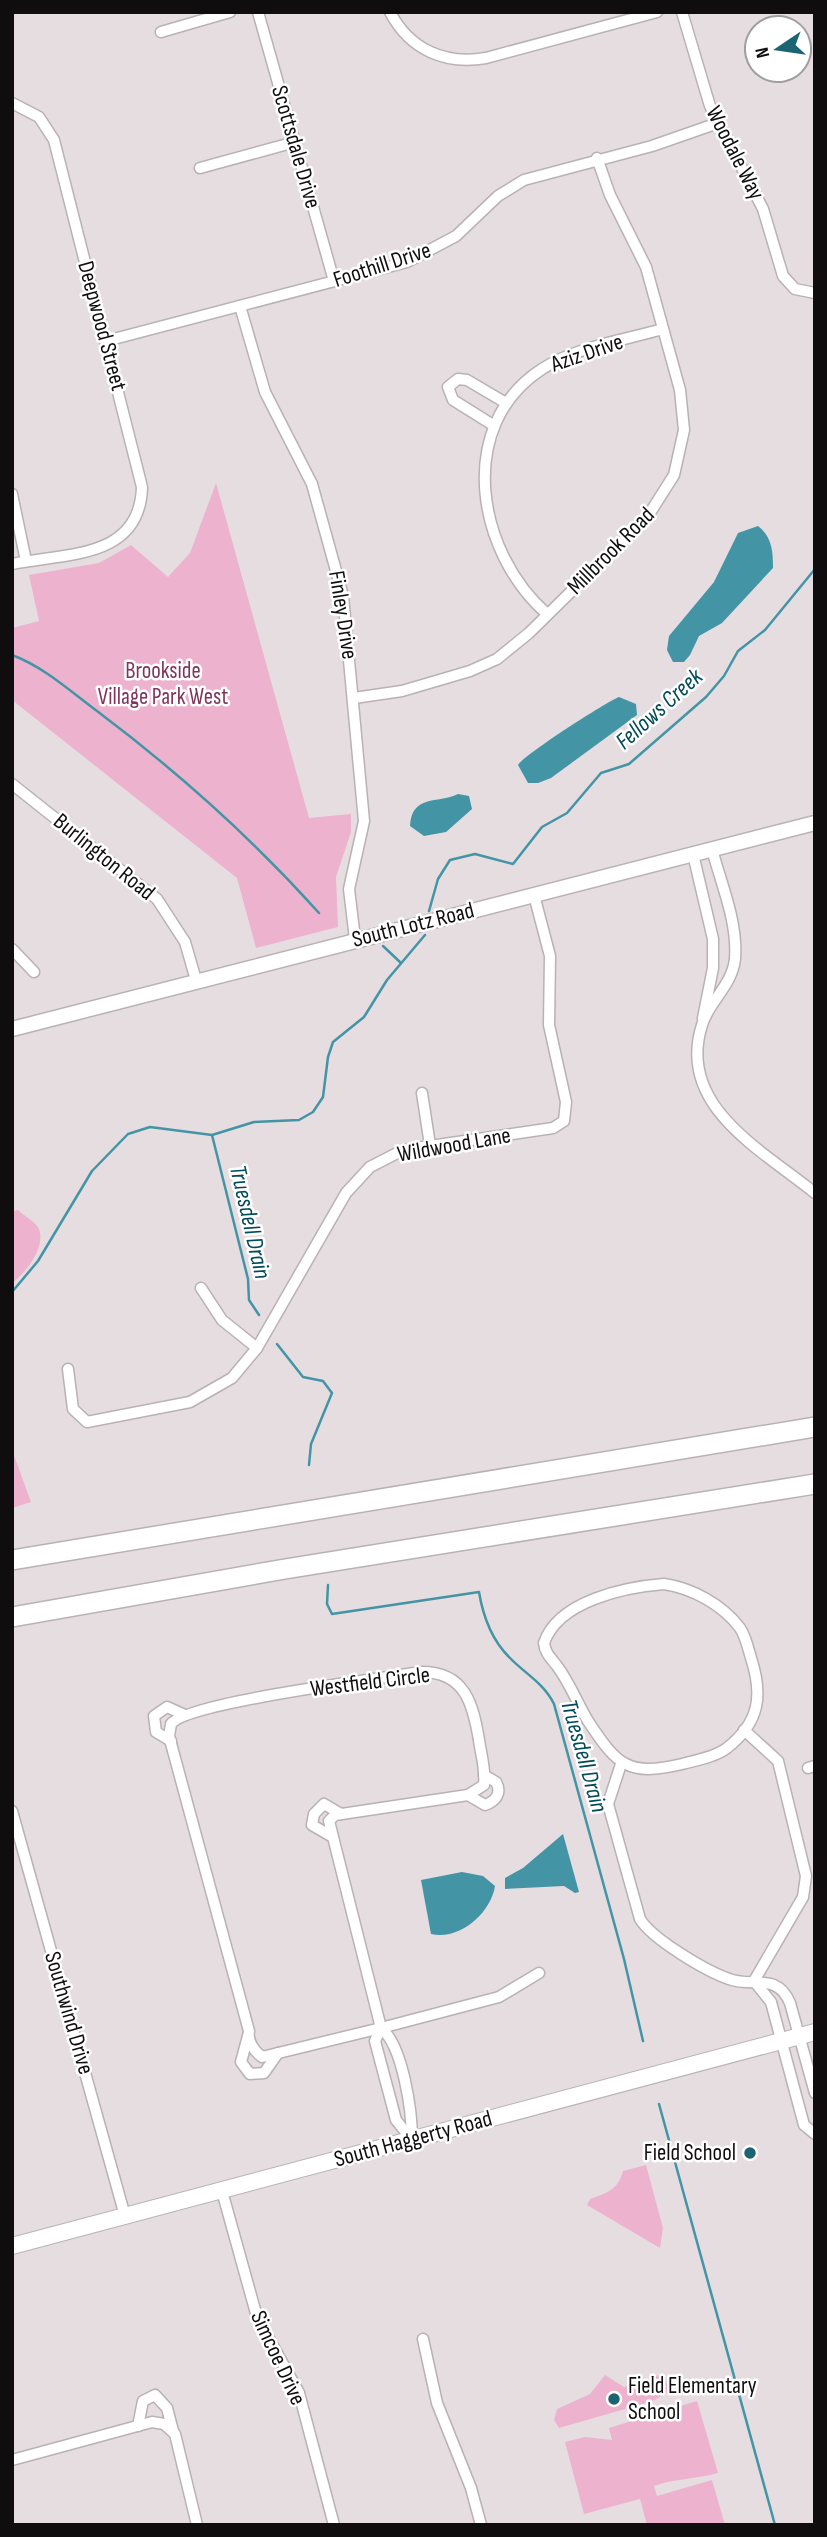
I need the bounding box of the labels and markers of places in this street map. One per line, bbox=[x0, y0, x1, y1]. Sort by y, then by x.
place label: Field School bbox=[644, 2139, 736, 2167]
marker: Field School bbox=[742, 2145, 758, 2161]
place label: Field Elementary School bbox=[628, 2372, 757, 2426]
marker: Field Elementary School bbox=[606, 2391, 622, 2407]

